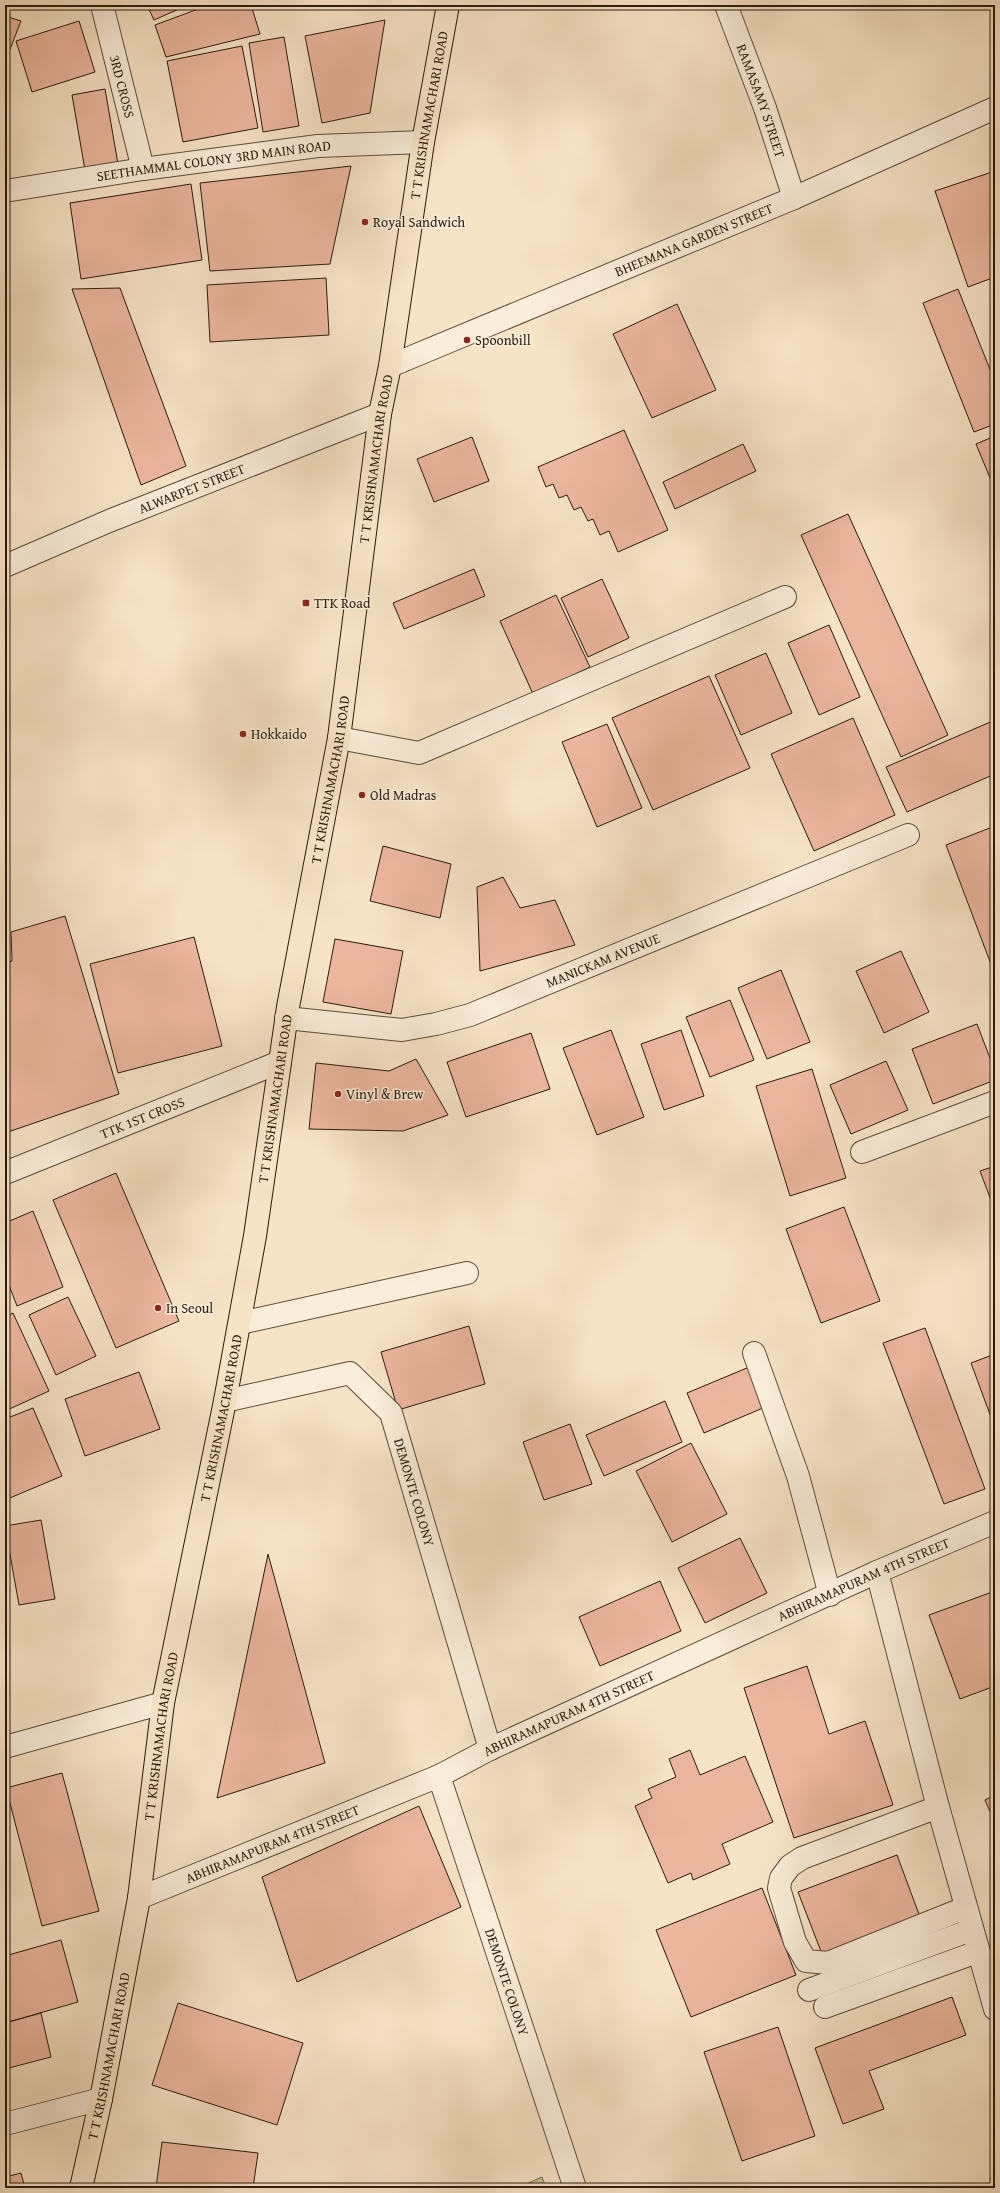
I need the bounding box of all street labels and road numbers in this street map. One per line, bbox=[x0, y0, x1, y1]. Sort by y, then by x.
street label: T T KRISHNAMACHARI ROAD bbox=[405, 29, 453, 200]
street label: RAMASAMY STREET bbox=[732, 41, 790, 160]
street label: 3RD CROSS bbox=[105, 53, 140, 120]
street label: SEETHAMMAL COLONY 3RD MAIN ROAD bbox=[95, 136, 331, 186]
street label: BHEEMANA GARDEN STREET bbox=[612, 198, 776, 281]
street label: T T KRISHNAMACHARI ROAD bbox=[354, 373, 398, 544]
street label: ALWARPET STREET bbox=[135, 458, 248, 518]
street label: T T KRISHNAMACHARI ROAD bbox=[305, 694, 354, 865]
street label: MANICKAM AVENUE bbox=[543, 928, 663, 993]
street label: T T KRISHNAMACHARI ROAD bbox=[253, 1013, 297, 1184]
street label: TTK 1ST CROSS bbox=[97, 1092, 188, 1144]
street label: T T KRISHNAMACHARI ROAD bbox=[195, 1333, 247, 1504]
street label: DEMONTE COLONY bbox=[389, 1436, 440, 1549]
street label: ABHIRAMAPURAM 4TH STREET bbox=[774, 1532, 953, 1626]
street label: T T KRISHNAMACHARI ROAD bbox=[139, 1650, 183, 1822]
street label: ABHIRAMAPURAM 4TH STREET bbox=[479, 1665, 658, 1761]
street label: ABHIRAMAPURAM 4TH STREET bbox=[182, 1799, 363, 1888]
street label: DEMONTE COLONY bbox=[480, 1926, 534, 2039]
street label: T T KRISHNAMACHARI ROAD bbox=[82, 1971, 135, 2142]

